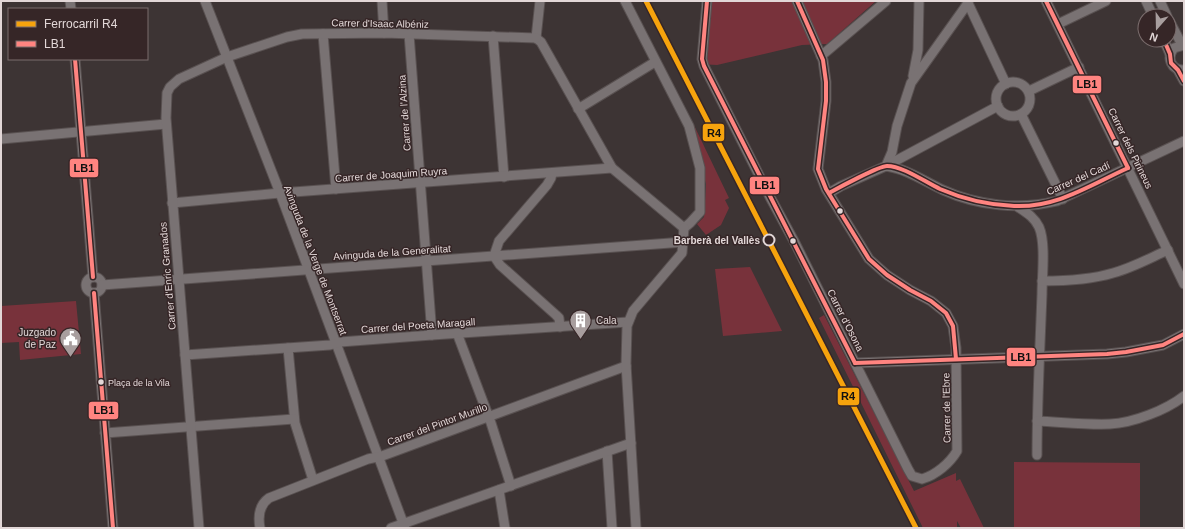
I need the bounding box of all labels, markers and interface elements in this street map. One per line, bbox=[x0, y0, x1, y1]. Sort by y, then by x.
legend bbox=[8, 8, 148, 60]
north arrow bbox=[1137, 8, 1177, 48]
text: Ferrocarril R4 bbox=[44, 17, 118, 31]
street label: Carrer d'Isaac Albéniz bbox=[331, 17, 429, 30]
text: N bbox=[1148, 30, 1159, 44]
text: LB1 bbox=[44, 37, 66, 51]
street label: Carrer de l'Alzina bbox=[396, 74, 413, 151]
line badge: LB1 bbox=[1072, 75, 1102, 94]
text: LB1 bbox=[1077, 78, 1097, 90]
street label: Carrer dels Pirineus bbox=[1106, 106, 1155, 190]
line badge: R4 bbox=[702, 123, 725, 142]
text: R4 bbox=[707, 127, 722, 139]
unlabelled marker bbox=[1111, 138, 1121, 148]
line badge: LB1 bbox=[69, 158, 99, 178]
street label: Carrer del Cadí bbox=[1045, 159, 1112, 197]
text: LB1 bbox=[74, 162, 94, 174]
street label: Carrer de Joaquim Ruyra bbox=[335, 165, 448, 184]
line badge: LB1 bbox=[749, 176, 780, 195]
text: LB1 bbox=[755, 179, 775, 191]
street label: Avinguda de la Verge de Montserrat bbox=[282, 184, 349, 337]
unlabelled marker bbox=[835, 206, 845, 216]
street label: Carrer d'Enric Granados bbox=[157, 222, 178, 330]
marker: Barberà del Vallès bbox=[762, 233, 776, 247]
place label: Barberà del Vallès bbox=[674, 235, 760, 246]
unlabelled marker bbox=[788, 236, 798, 246]
street label: Avinguda de la Generalitat bbox=[333, 243, 451, 262]
street label: Carrer d'Osona bbox=[825, 287, 866, 353]
building icon: Cala bbox=[568, 307, 594, 340]
place label: Cala bbox=[596, 315, 617, 326]
street label: Carrer del Poeta Maragall bbox=[361, 316, 476, 335]
public building icon: Juzgado de Paz bbox=[58, 325, 84, 358]
place label: Juzgado de Paz bbox=[18, 327, 56, 350]
line badge: LB1 bbox=[1006, 347, 1036, 367]
text: LB1 bbox=[1011, 351, 1031, 363]
street label: Carrer de l'Ebre bbox=[940, 372, 953, 443]
marker: Plaça de la Vila bbox=[96, 377, 106, 387]
place label: Plaça de la Vila bbox=[108, 378, 170, 388]
line badge: R4 bbox=[837, 387, 860, 406]
text: R4 bbox=[841, 390, 856, 402]
line badge: LB1 bbox=[88, 401, 119, 420]
street label: Carrer del Pintor Murillo bbox=[386, 401, 489, 448]
text: LB1 bbox=[94, 404, 114, 416]

